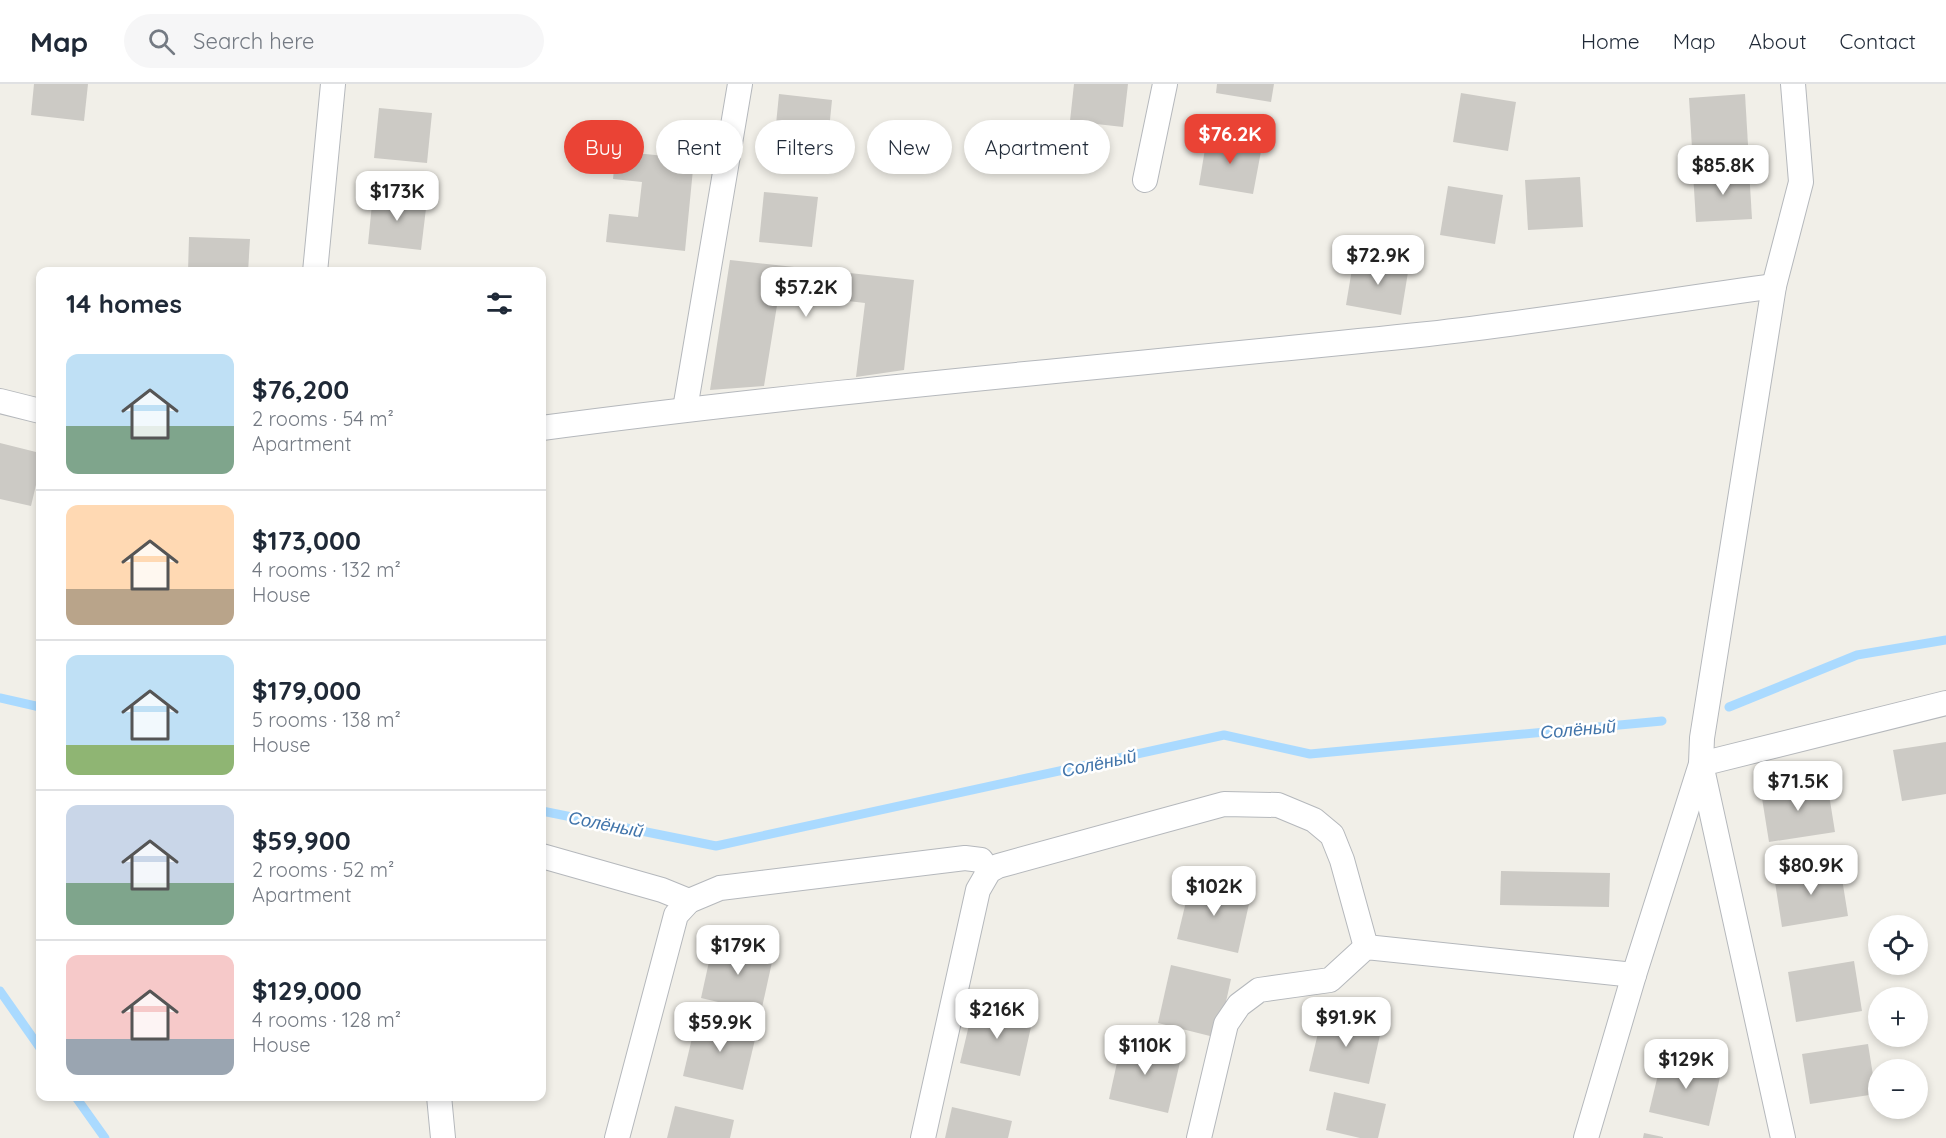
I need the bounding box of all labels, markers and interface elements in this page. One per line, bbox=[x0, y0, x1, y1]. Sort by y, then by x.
search box bbox=[124, 14, 544, 68]
text: Map bbox=[30, 24, 88, 59]
icon: search bbox=[145, 25, 178, 58]
text: Search here bbox=[193, 27, 315, 55]
text: Home bbox=[1581, 28, 1640, 54]
text: Map bbox=[1673, 28, 1716, 54]
text: About bbox=[1749, 28, 1807, 54]
text: Contact bbox=[1840, 28, 1916, 54]
pin: $76.2K bbox=[1181, 114, 1279, 165]
chip: Buy bbox=[564, 120, 644, 174]
chip: Rent bbox=[656, 120, 743, 174]
chip: Filters bbox=[755, 120, 855, 174]
chip: New bbox=[867, 120, 952, 174]
chip: Apartment bbox=[964, 120, 1110, 174]
text: $76.2K bbox=[1199, 121, 1261, 146]
pin: $85.8K bbox=[1674, 145, 1772, 196]
text: $85.8K bbox=[1692, 152, 1754, 177]
pin: $173K bbox=[355, 171, 439, 222]
text: $173K bbox=[370, 178, 424, 203]
pin: $72.9K bbox=[1329, 235, 1427, 286]
text: $72.9K bbox=[1346, 242, 1410, 267]
pin: $57.2K bbox=[757, 267, 855, 318]
text: $57.2K bbox=[775, 274, 837, 299]
text: 14 homes bbox=[66, 287, 182, 320]
icon: filters bbox=[483, 287, 516, 320]
text: $76,200 bbox=[252, 373, 349, 406]
icon: home bbox=[114, 378, 186, 450]
text: 2 rooms · 54 m² bbox=[252, 406, 394, 431]
text: Apartment bbox=[252, 431, 352, 456]
text: $173,000 bbox=[252, 524, 361, 557]
icon: home bbox=[114, 529, 186, 601]
text: 4 rooms · 132 m² bbox=[252, 557, 401, 582]
text: House bbox=[252, 582, 311, 607]
text: $179,000 bbox=[252, 674, 361, 707]
icon: home bbox=[114, 679, 186, 751]
text: 5 rooms · 138 m² bbox=[252, 707, 401, 732]
water label: Солёный bbox=[1539, 714, 1617, 744]
text: House bbox=[252, 732, 311, 757]
water label: Солёный bbox=[1059, 744, 1139, 782]
pin: $71.5K bbox=[1749, 761, 1847, 812]
text: $71.5K bbox=[1767, 768, 1829, 793]
water label: Солёный bbox=[567, 805, 645, 843]
text: $59,900 bbox=[252, 824, 351, 857]
icon: home bbox=[114, 829, 186, 901]
pin: $80.9K bbox=[1762, 845, 1860, 896]
text: $80.9K bbox=[1779, 852, 1843, 877]
text: 2 rooms · 52 m² bbox=[252, 857, 394, 882]
pin: $102K bbox=[1172, 866, 1256, 917]
text: $102K bbox=[1186, 873, 1242, 898]
text: Apartment bbox=[252, 882, 352, 907]
map controls bbox=[1868, 915, 1928, 1119]
button: locate bbox=[1868, 915, 1928, 975]
pin: $179K bbox=[696, 925, 780, 976]
text: $179K bbox=[710, 932, 766, 957]
text: $129,000 bbox=[252, 974, 362, 1007]
icon: home bbox=[114, 979, 186, 1051]
button: + bbox=[1868, 987, 1928, 1047]
pin: $216K bbox=[955, 989, 1039, 1040]
text: $216K bbox=[969, 996, 1025, 1021]
pin: $91.9K bbox=[1297, 997, 1395, 1048]
pin: $59.9K bbox=[671, 1002, 769, 1053]
text: $91.9K bbox=[1316, 1004, 1376, 1029]
text: 4 rooms · 128 m² bbox=[252, 1007, 401, 1032]
text: $59.9K bbox=[688, 1009, 752, 1034]
pin: $110K bbox=[1103, 1025, 1187, 1076]
text: House bbox=[252, 1032, 311, 1057]
text: $110K bbox=[1119, 1032, 1171, 1057]
pin: $129K bbox=[1644, 1039, 1728, 1090]
text: $129K bbox=[1658, 1046, 1714, 1071]
button: − bbox=[1868, 1059, 1928, 1119]

